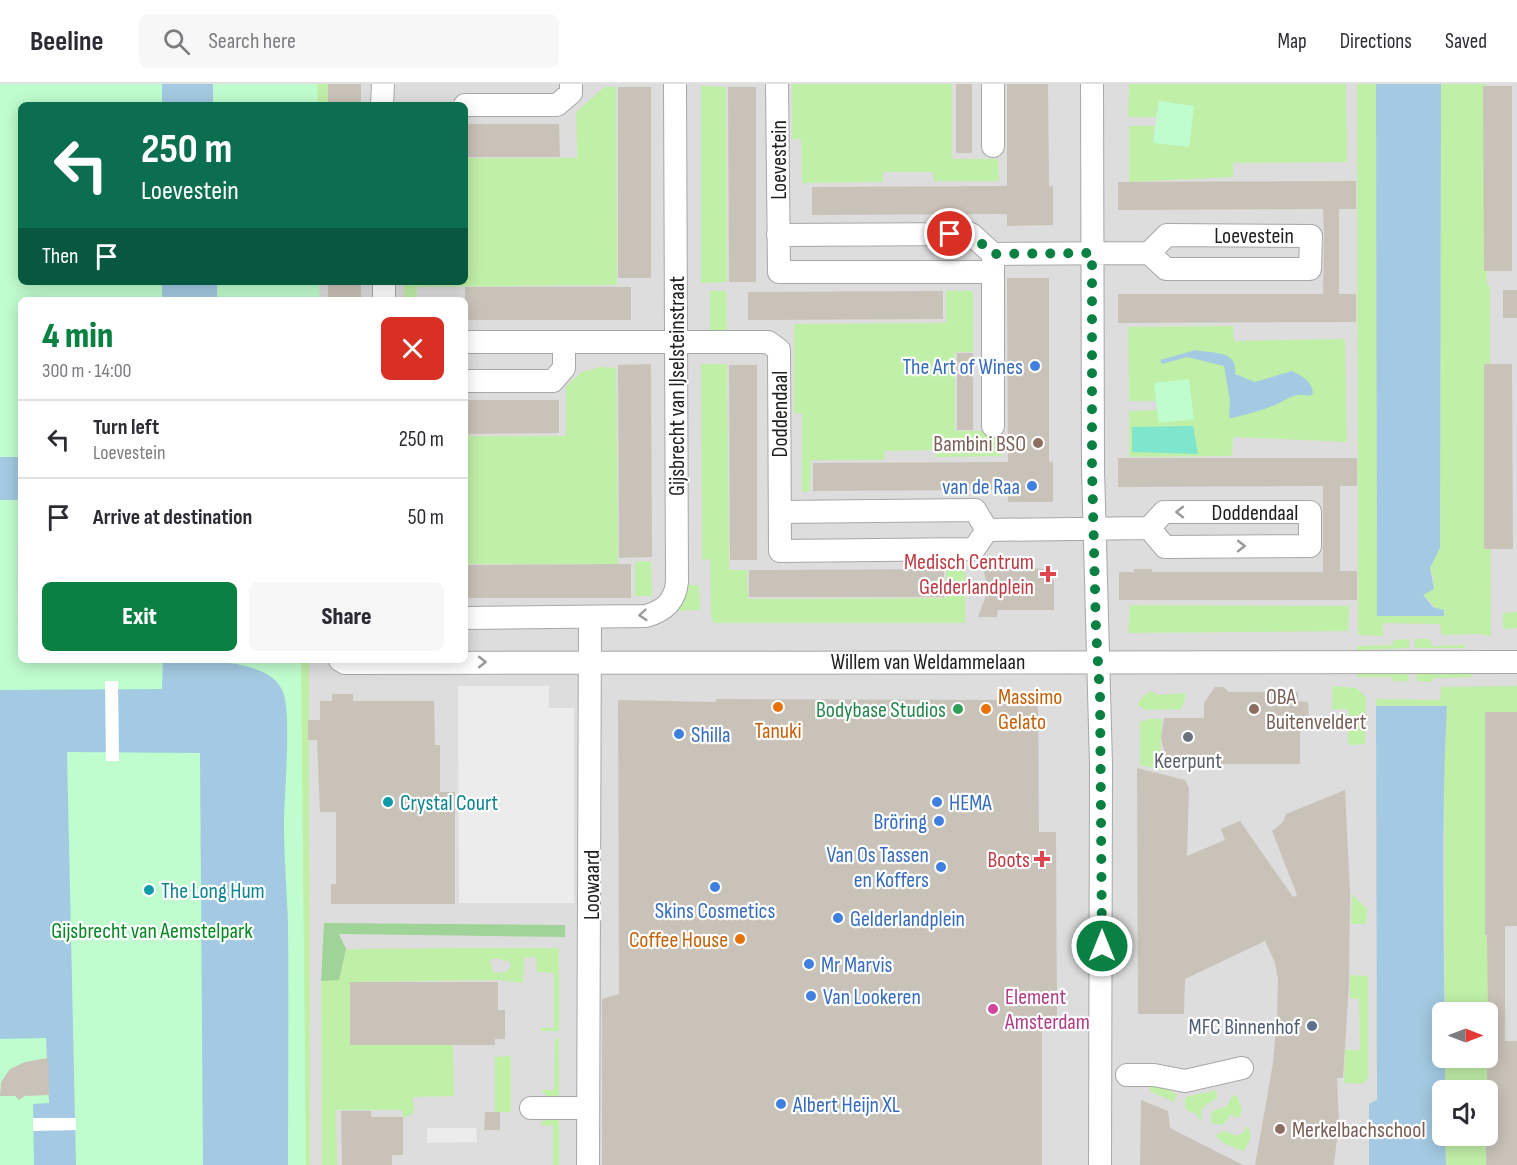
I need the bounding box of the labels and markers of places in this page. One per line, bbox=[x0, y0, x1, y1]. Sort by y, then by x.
pin bbox=[924, 208, 975, 259]
place label: The Art of Wines bbox=[902, 354, 1023, 381]
marker: The Art of Wines bbox=[1028, 359, 1042, 373]
place label: Bambini BSO bbox=[933, 431, 1026, 458]
marker: Bambini BSO bbox=[1031, 436, 1045, 450]
place label: van de Raa bbox=[942, 474, 1020, 501]
marker: van de Raa bbox=[1025, 479, 1039, 493]
place label: Medisch Centrum Gelderlandplein bbox=[904, 549, 1034, 601]
marker: Medisch Centrum Gelderlandplein bbox=[1039, 565, 1057, 583]
place label: Massimo Gelato bbox=[998, 684, 1062, 736]
place label: OBA Buitenveldert bbox=[1266, 684, 1367, 736]
place label: Bodybase Studios bbox=[816, 697, 946, 724]
marker: Tanuki bbox=[771, 700, 785, 714]
marker: Bodybase Studios bbox=[951, 702, 965, 716]
marker: Massimo Gelato bbox=[979, 702, 993, 716]
marker: OBA Buitenveldert bbox=[1247, 702, 1261, 716]
place label: Tanuki bbox=[754, 718, 802, 745]
place label: Shilla bbox=[691, 722, 731, 749]
marker: Shilla bbox=[672, 727, 686, 741]
marker: Keerpunt bbox=[1181, 730, 1195, 744]
place label: Keerpunt bbox=[1154, 748, 1222, 775]
place label: Crystal Court bbox=[400, 790, 498, 817]
place label: HEMA bbox=[949, 790, 992, 817]
marker: Crystal Court bbox=[381, 795, 395, 809]
marker: HEMA bbox=[930, 795, 944, 809]
place label: Bröring bbox=[874, 809, 927, 836]
marker: Bröring bbox=[932, 814, 946, 828]
place label: Van Os Tassen en Koffers bbox=[826, 842, 929, 894]
place label: Boots bbox=[987, 847, 1030, 874]
marker: Boots bbox=[1035, 852, 1049, 866]
marker: Van Os Tassen en Koffers bbox=[934, 860, 948, 874]
place label: The Long Hum bbox=[161, 878, 265, 905]
marker: Skins Cosmetics bbox=[708, 880, 722, 894]
marker: The Long Hum bbox=[142, 883, 156, 897]
place label: Skins Cosmetics bbox=[655, 898, 775, 925]
place label: Gelderlandplein bbox=[850, 906, 965, 933]
marker: Gelderlandplein bbox=[831, 911, 845, 925]
place label: Coffee House bbox=[629, 927, 728, 954]
marker: Coffee House bbox=[733, 932, 747, 946]
place label: Mr Marvis bbox=[821, 952, 893, 979]
marker: Mr Marvis bbox=[802, 957, 816, 971]
place label: Van Lookeren bbox=[823, 984, 921, 1011]
place label: Element Amsterdam bbox=[1004, 984, 1090, 1036]
marker: Van Lookeren bbox=[804, 989, 818, 1003]
marker: Element Amsterdam bbox=[986, 1002, 1000, 1016]
place label: MFC Binnenhof bbox=[1189, 1014, 1301, 1041]
marker: MFC Binnenhof bbox=[1305, 1019, 1319, 1033]
place label: Albert Heijn XL bbox=[792, 1092, 900, 1119]
marker: Albert Heijn XL bbox=[774, 1097, 788, 1111]
place label: Merkelbachschool bbox=[1292, 1117, 1425, 1144]
marker: Merkelbachschool bbox=[1273, 1122, 1287, 1136]

